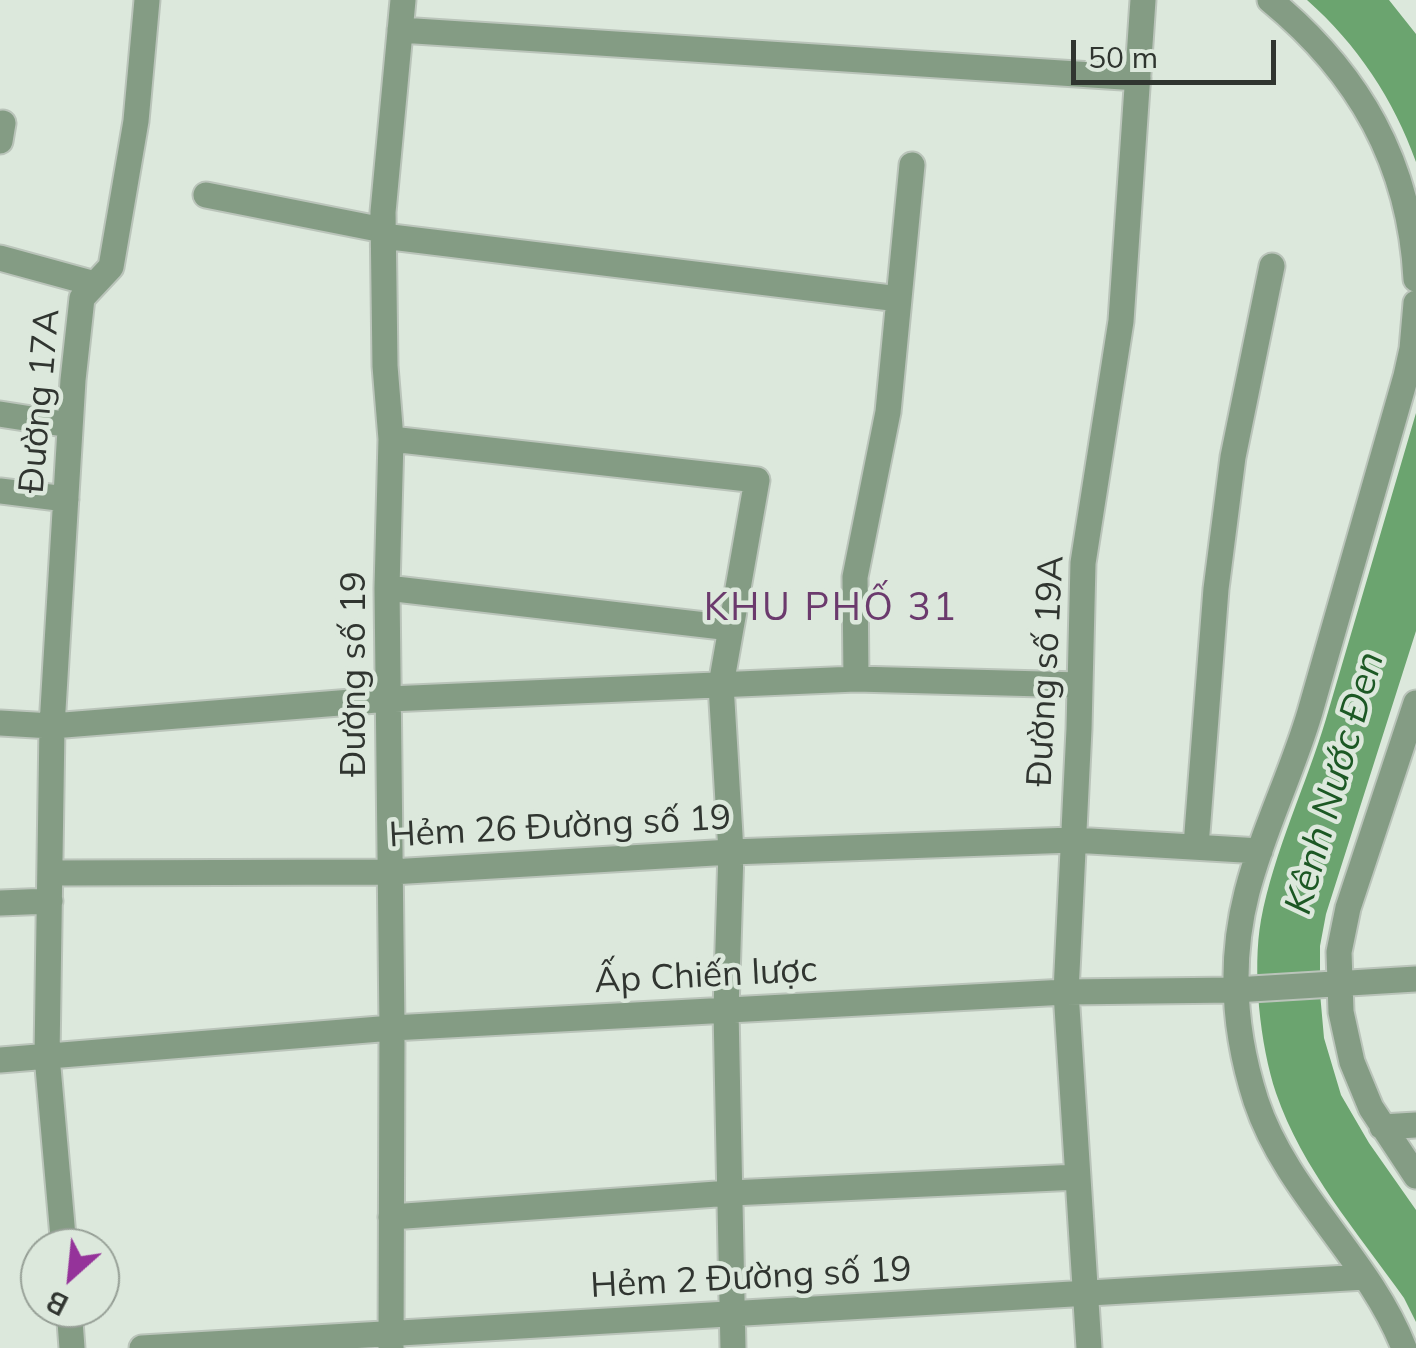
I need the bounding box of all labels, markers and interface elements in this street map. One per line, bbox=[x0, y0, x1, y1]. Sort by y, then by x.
scale bar bbox=[1076, 20, 1281, 82]
text: 50 m bbox=[1088, 38, 1158, 76]
street label: Đường 17A bbox=[11, 307, 69, 495]
street label: Đường số 19A bbox=[1019, 554, 1073, 788]
street label: Đường số 19 bbox=[333, 571, 375, 777]
district label: KHU PHỐ 31 bbox=[704, 586, 958, 632]
water label: Kênh Nước Đen bbox=[1276, 647, 1394, 919]
street label: Hẻm 26 Đường số 19 bbox=[388, 797, 732, 857]
street label: Ấp Chiến lược bbox=[593, 949, 819, 1003]
north arrow bbox=[20, 1228, 120, 1328]
street label: Hẻm 2 Đường số 19 bbox=[589, 1249, 913, 1307]
text: B bbox=[41, 1283, 74, 1323]

